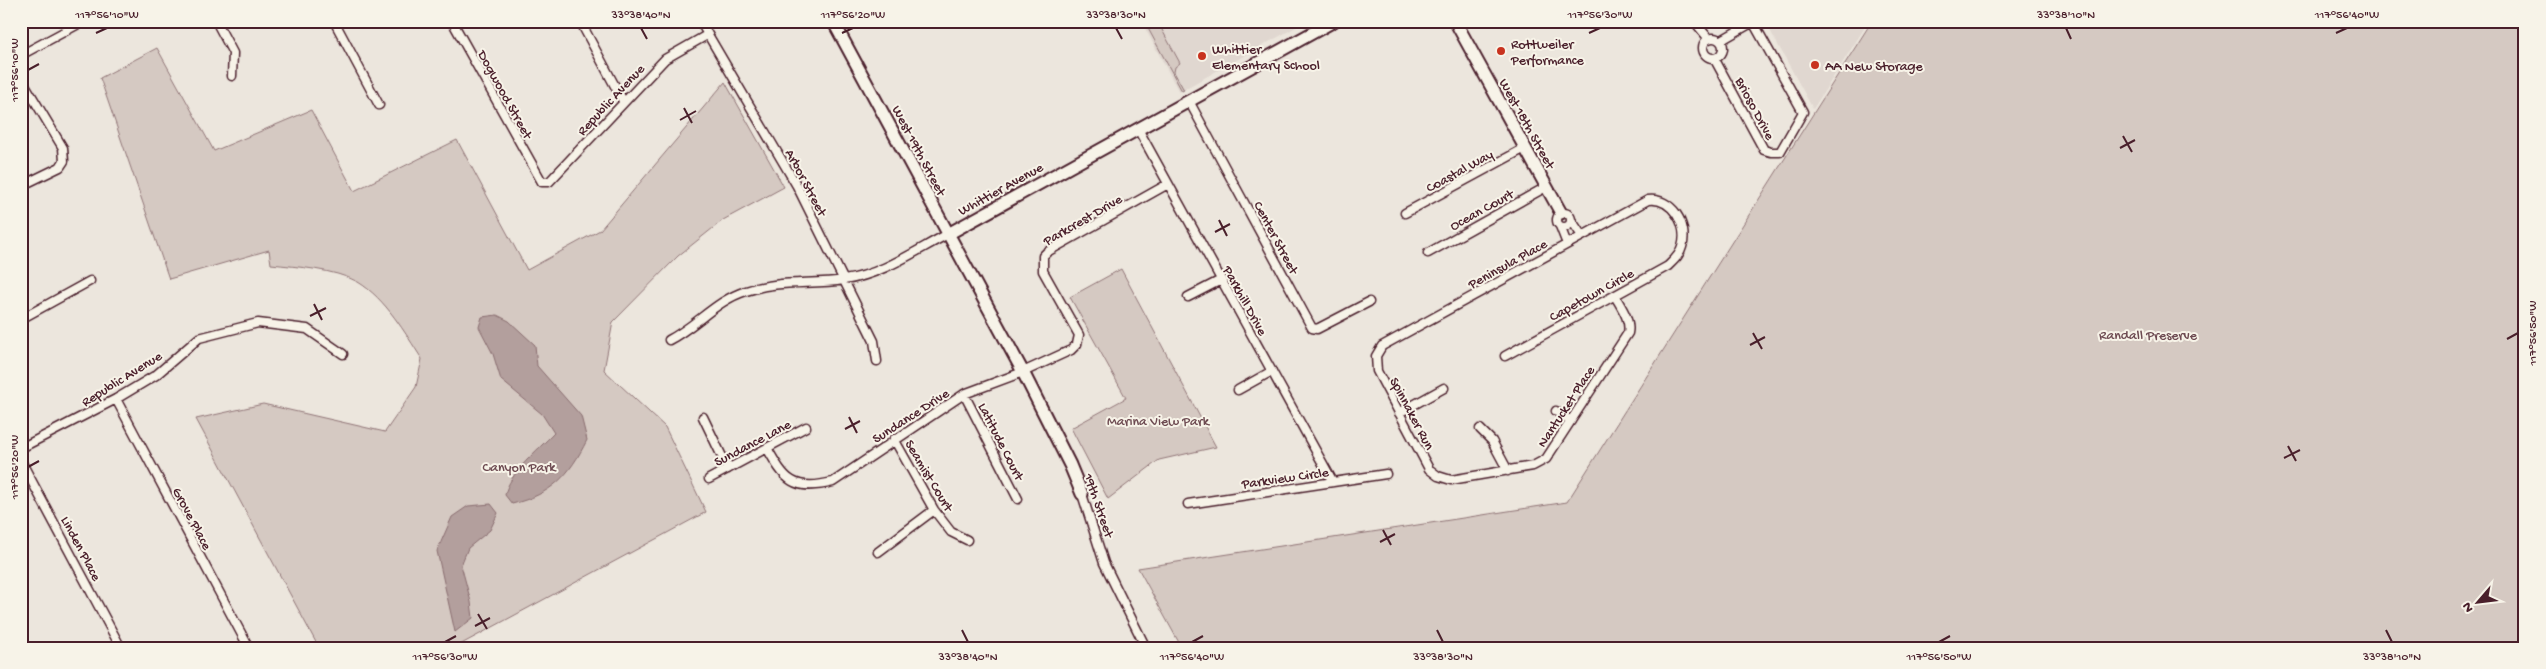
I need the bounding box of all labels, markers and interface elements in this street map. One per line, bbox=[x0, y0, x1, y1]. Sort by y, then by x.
text: 117°56'10"W bbox=[74, 9, 139, 23]
text: 33°38'40"N bbox=[610, 9, 671, 23]
text: 117°56'20"W bbox=[820, 9, 885, 23]
text: 33°38'30"N bbox=[1085, 9, 1146, 23]
text: 117°56'30"W bbox=[1567, 9, 1633, 23]
text: 33°38'10"N bbox=[2036, 9, 2095, 23]
text: 117°56'40"W bbox=[2314, 9, 2379, 23]
place label: Rottweiler Performance bbox=[1510, 37, 1585, 70]
text: 117°56'10"W bbox=[9, 38, 23, 103]
place label: Whittier Elementary School bbox=[1212, 42, 1320, 75]
marker: Rottweiler Performance bbox=[1495, 45, 1507, 57]
street label: Dogwood Street bbox=[472, 47, 536, 144]
marker: Whittier Elementary School bbox=[1196, 50, 1208, 62]
marker: AA New Storage bbox=[1809, 59, 1821, 71]
place label: AA New Storage bbox=[1825, 59, 1924, 76]
street label: Republic Avenue bbox=[574, 61, 650, 140]
street label: Brioso Drive bbox=[1730, 74, 1778, 144]
street label: West 18th Street bbox=[1494, 76, 1558, 173]
street label: West 19th Street bbox=[887, 103, 949, 200]
street label: Arbor Street bbox=[780, 147, 830, 221]
street label: Coastal Way bbox=[1424, 147, 1497, 198]
street label: Whittier Avenue bbox=[956, 159, 1047, 221]
street label: Ocean Court bbox=[1447, 186, 1518, 236]
street label: Parkcrest Drive bbox=[1040, 191, 1126, 251]
street label: Center Street bbox=[1249, 199, 1302, 279]
street label: Peninsula Place bbox=[1465, 236, 1551, 294]
street label: Parkhill Drive bbox=[1217, 262, 1270, 340]
street label: Capetown Circle bbox=[1547, 266, 1638, 326]
text: 117°56'50"W bbox=[2527, 300, 2541, 367]
park label: Randall Preserve bbox=[2099, 328, 2198, 345]
street label: Republic Avenue bbox=[79, 348, 166, 412]
street label: Nantucket Place bbox=[1534, 363, 1600, 451]
street label: Spinnaker Run bbox=[1385, 375, 1437, 454]
street label: Sundance Drive bbox=[870, 386, 954, 448]
street label: Latitude Court bbox=[973, 401, 1027, 485]
park label: Marina View Park bbox=[1107, 414, 1211, 431]
street label: Sundance Lane bbox=[712, 417, 795, 472]
text: 117°56'20"W bbox=[9, 435, 23, 500]
street label: Seamist Court bbox=[900, 437, 957, 516]
park label: Canyon Park bbox=[483, 460, 557, 477]
street label: Parkview Circle bbox=[1240, 465, 1331, 494]
street label: 19th Street bbox=[1078, 471, 1117, 541]
street label: Grove Place bbox=[167, 485, 215, 554]
street label: Linden Place bbox=[56, 514, 104, 585]
north arrow bbox=[2454, 576, 2504, 626]
text: N bbox=[2459, 599, 2478, 615]
text: 117°56'30"W bbox=[412, 651, 478, 665]
text: 33°38'40"N bbox=[937, 651, 998, 665]
text: 117°56'40"W bbox=[1159, 651, 1224, 665]
text: 33°38'30"N bbox=[1412, 651, 1473, 665]
text: 117°56'50"W bbox=[1905, 651, 1972, 665]
text: 33°38'10"N bbox=[2362, 651, 2421, 665]

